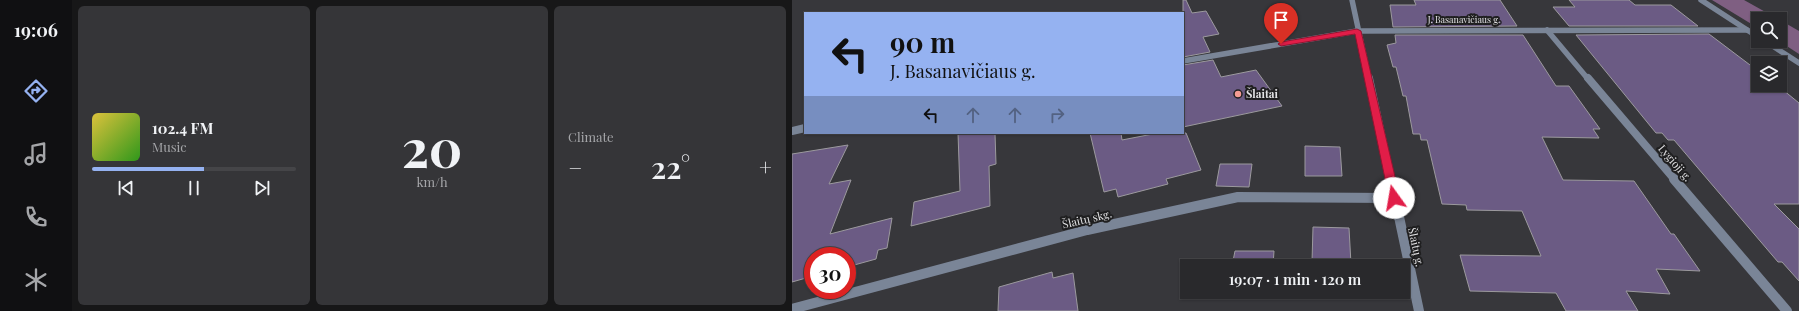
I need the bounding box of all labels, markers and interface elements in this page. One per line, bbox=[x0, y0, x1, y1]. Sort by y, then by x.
pin bbox=[1264, 3, 1298, 44]
icon: arrive bbox=[1270, 9, 1292, 31]
map controls bbox=[1751, 12, 1787, 92]
button: search bbox=[1751, 12, 1787, 48]
street label: J. Basanavičiaus g. bbox=[1427, 13, 1500, 25]
text: 19:06 bbox=[14, 18, 58, 42]
text: 90 m bbox=[890, 23, 955, 60]
icon: left bbox=[824, 28, 876, 80]
button: layers bbox=[1751, 56, 1787, 92]
text: J. Basanavičiaus g. bbox=[890, 59, 1036, 83]
icon: directions bbox=[22, 77, 50, 105]
place label: Šlaitai bbox=[1246, 86, 1279, 101]
marker: Šlaitai bbox=[1233, 89, 1243, 99]
icon: left bbox=[920, 104, 942, 126]
icon: ahead bbox=[962, 104, 984, 126]
icon: ahead bbox=[1004, 104, 1026, 126]
icon: right bbox=[1046, 104, 1068, 126]
text: 20 bbox=[402, 112, 462, 181]
text: 102.4 FM bbox=[152, 118, 213, 138]
text: Climate bbox=[568, 128, 614, 145]
text: Music bbox=[152, 138, 187, 155]
icon: music bbox=[22, 140, 50, 168]
street label: Lygioji g. bbox=[1655, 141, 1696, 184]
text: 22° bbox=[651, 147, 690, 187]
text: − bbox=[568, 152, 582, 182]
text: + bbox=[759, 152, 772, 182]
text: km/h bbox=[416, 173, 448, 190]
icon: previous bbox=[115, 177, 137, 199]
icon: pause bbox=[183, 177, 205, 199]
icon: next bbox=[251, 177, 273, 199]
position arrow bbox=[1373, 177, 1415, 219]
icon: phone bbox=[22, 203, 50, 231]
street label: Šlaitų skg. bbox=[1061, 205, 1113, 231]
street label: Šlaitų g. bbox=[1405, 226, 1428, 268]
speed limit sign: 30 bbox=[804, 247, 856, 299]
icon: climate bbox=[22, 266, 50, 294]
text: 19:07 · 1 min · 120 m bbox=[1229, 269, 1361, 289]

